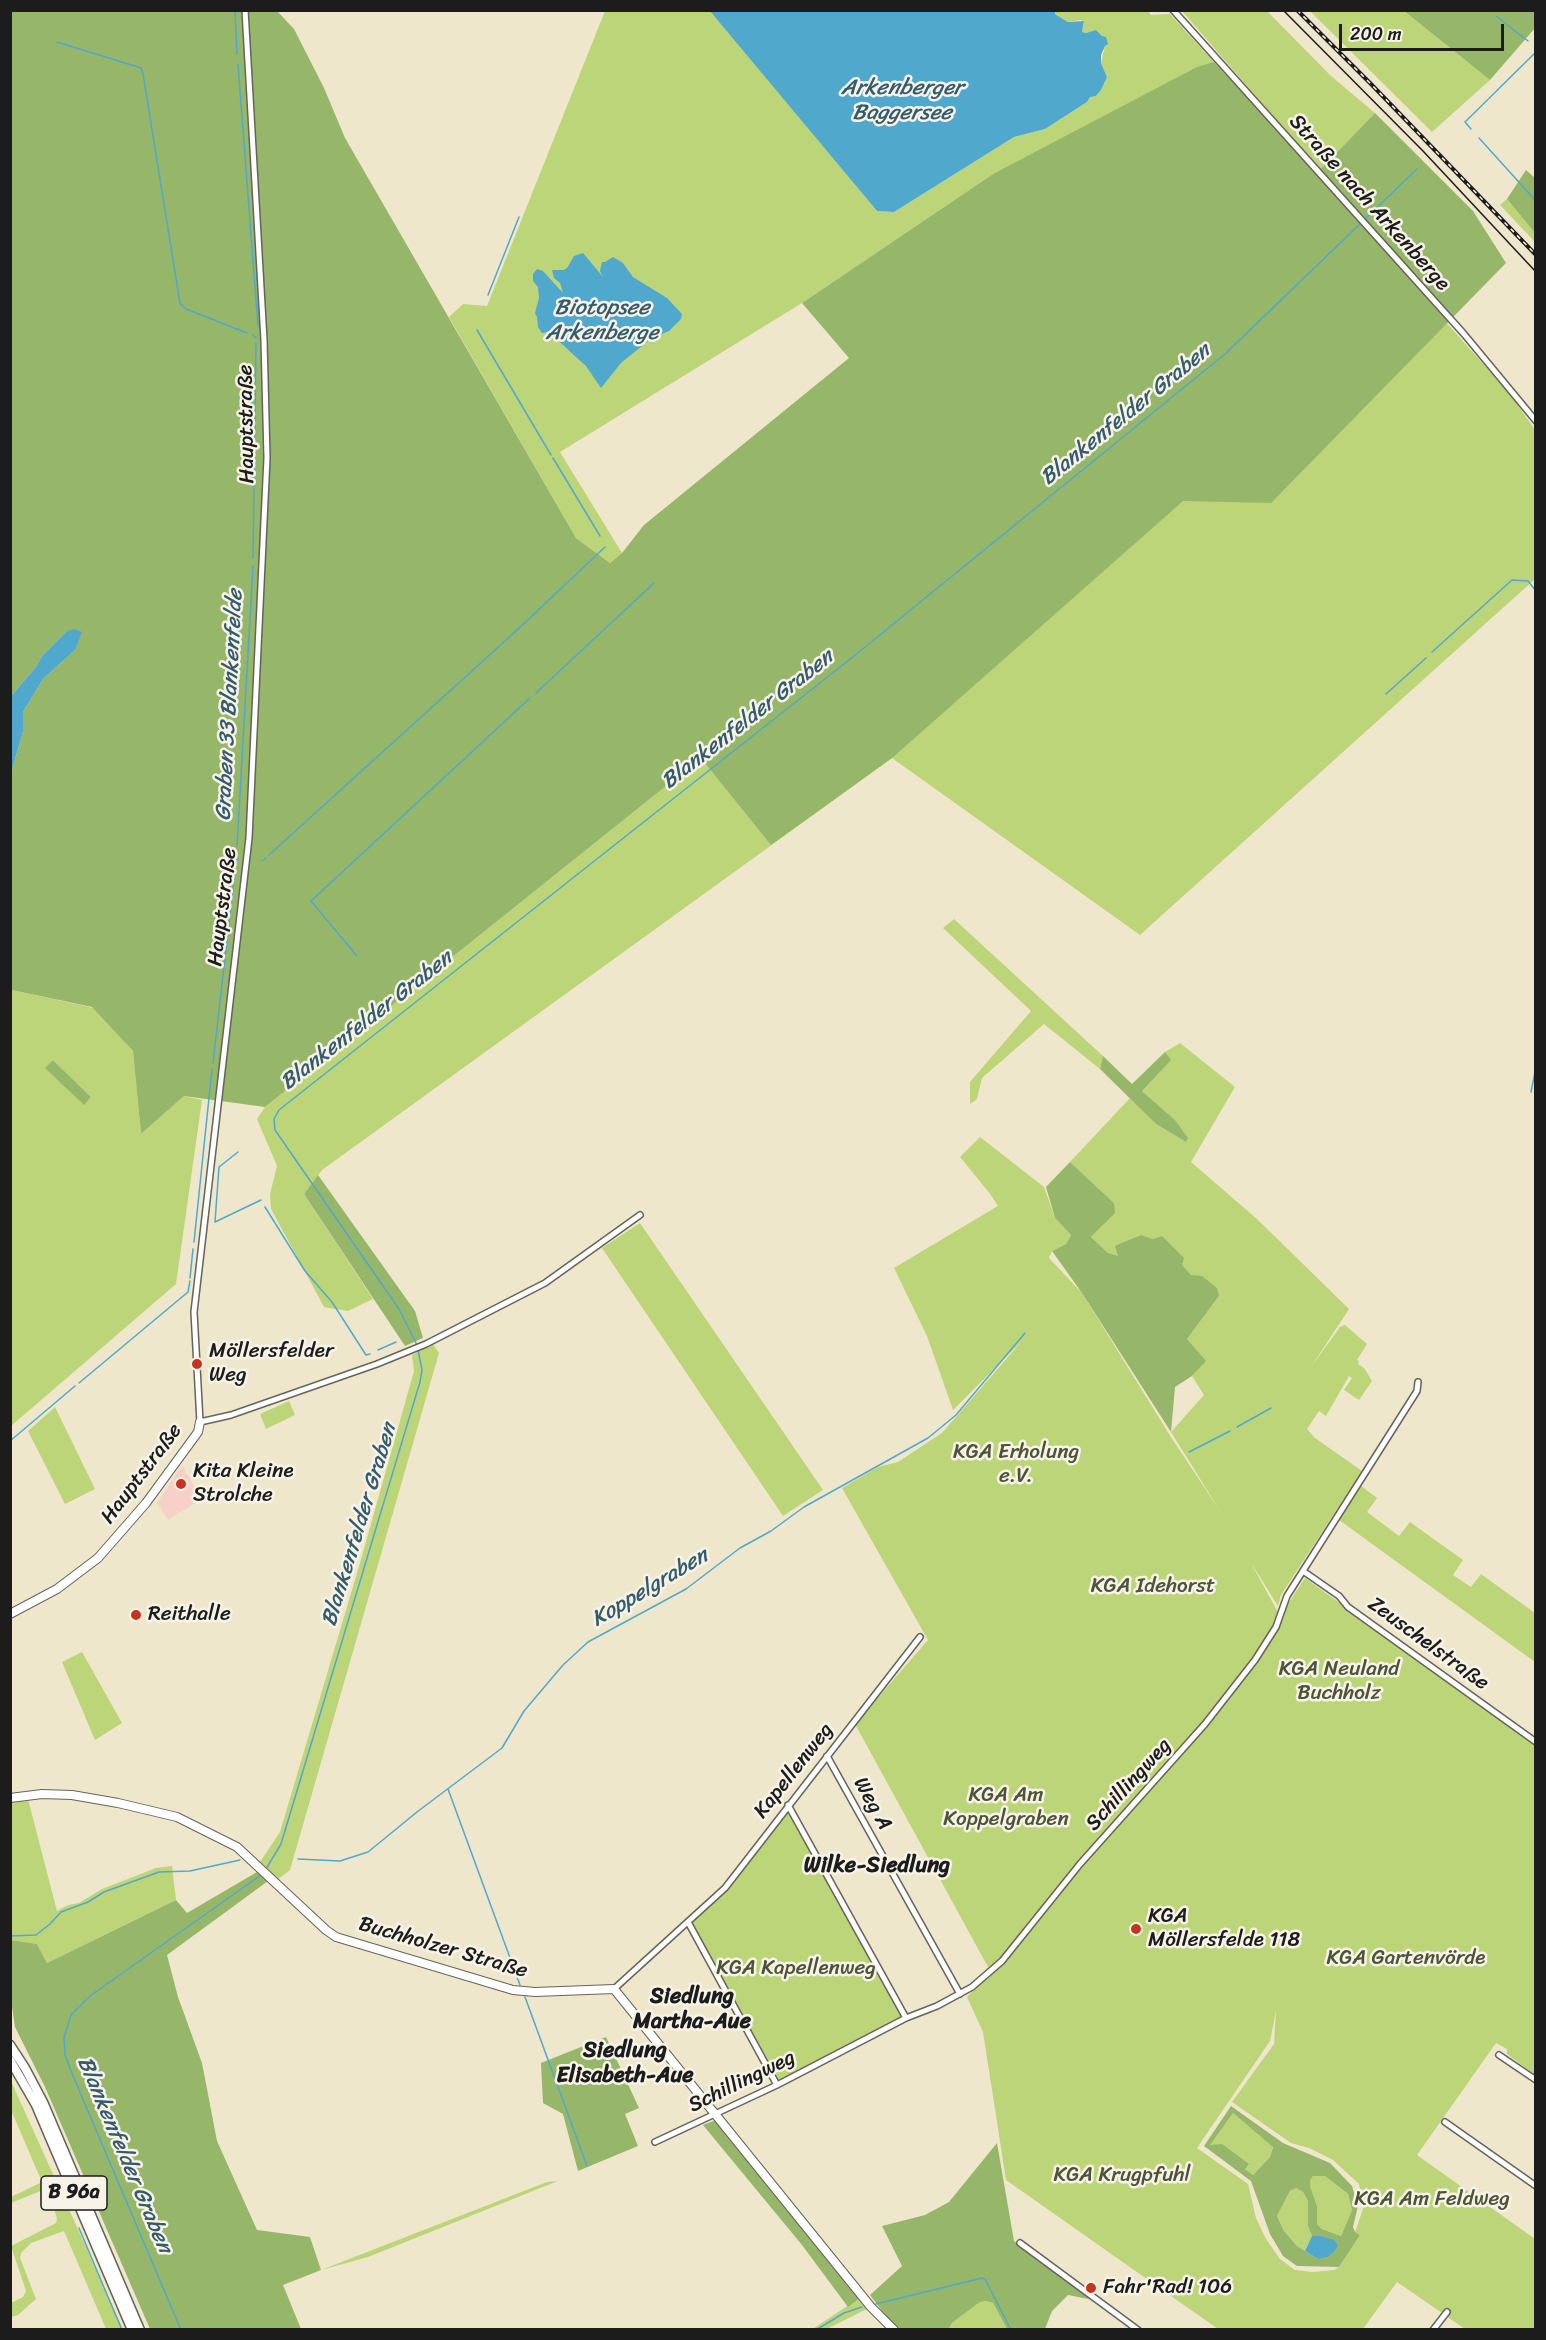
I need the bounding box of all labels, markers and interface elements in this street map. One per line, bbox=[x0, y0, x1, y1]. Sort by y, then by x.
scale bar bbox=[1342, 12, 1507, 50]
text: 200 m bbox=[1350, 18, 1402, 50]
water label: Arkenberger Baggersee bbox=[841, 75, 963, 126]
street label: Straße nach Arkenberge bbox=[1283, 110, 1455, 296]
water label: Biotopsee Arkenberge bbox=[546, 295, 658, 346]
water label: Blankenfelder Graben bbox=[1036, 338, 1216, 492]
street label: Hauptstraße bbox=[233, 364, 261, 484]
water label: Graben 33 Blankenfelde bbox=[211, 589, 249, 821]
water label: Blankenfelder Graben bbox=[657, 645, 839, 795]
street label: Hauptstraße bbox=[203, 846, 243, 968]
water label: Blankenfelder Graben bbox=[276, 946, 458, 1096]
place label: Möllersfelder Weg bbox=[209, 1339, 334, 1389]
marker: Möllersfelder Weg bbox=[190, 1357, 204, 1371]
street label: Hauptstraße bbox=[96, 1419, 188, 1529]
water label: Blankenfelder Graben bbox=[317, 1420, 403, 1630]
park label: KGA Erholung e.V. bbox=[953, 1440, 1079, 1490]
place label: Kita Kleine Strolche bbox=[193, 1459, 294, 1509]
marker: Kita Kleine Strolche bbox=[174, 1477, 188, 1491]
water label: Koppelgraben bbox=[587, 1543, 713, 1633]
park label: KGA Idehorst bbox=[1091, 1574, 1215, 1600]
street label: Zeuschelstraße bbox=[1363, 1592, 1493, 1696]
place label: Reithalle bbox=[148, 1602, 231, 1628]
marker: Reithalle bbox=[129, 1608, 143, 1622]
park label: KGA Neuland Buchholz bbox=[1279, 1657, 1399, 1707]
street label: Kapellenweg bbox=[749, 1718, 839, 1824]
street label: Schillingweg bbox=[1081, 1734, 1177, 1836]
street label: Weg A bbox=[847, 1773, 897, 1835]
park label: KGA Am Koppelgraben bbox=[943, 1783, 1069, 1833]
district label: Wilke-Siedlung bbox=[804, 1853, 950, 1879]
place label: KGA Möllersfelde 118 bbox=[1148, 1904, 1300, 1954]
street label: Buchholzer Straße bbox=[356, 1912, 530, 1984]
marker: KGA Möllersfelde 118 bbox=[1129, 1922, 1143, 1936]
park label: KGA Gartenvörde bbox=[1327, 1946, 1485, 1972]
park label: KGA Kapellenweg bbox=[716, 1956, 876, 1982]
district label: Siedlung Martha-Aue bbox=[633, 1984, 751, 2036]
district label: Siedlung Elisabeth-Aue bbox=[557, 2038, 693, 2090]
street label: Schillingweg bbox=[685, 2045, 799, 2119]
water label: Blankenfelder Graben bbox=[71, 2053, 177, 2257]
park label: KGA Krugpfuhl bbox=[1054, 2163, 1190, 2189]
road number: B 96a bbox=[41, 2176, 107, 2210]
park label: KGA Am Feldweg bbox=[1354, 2187, 1510, 2213]
place label: Fahr'Rad! 106 bbox=[1103, 2275, 1232, 2301]
marker: Fahr'Rad! 106 bbox=[1084, 2281, 1098, 2295]

